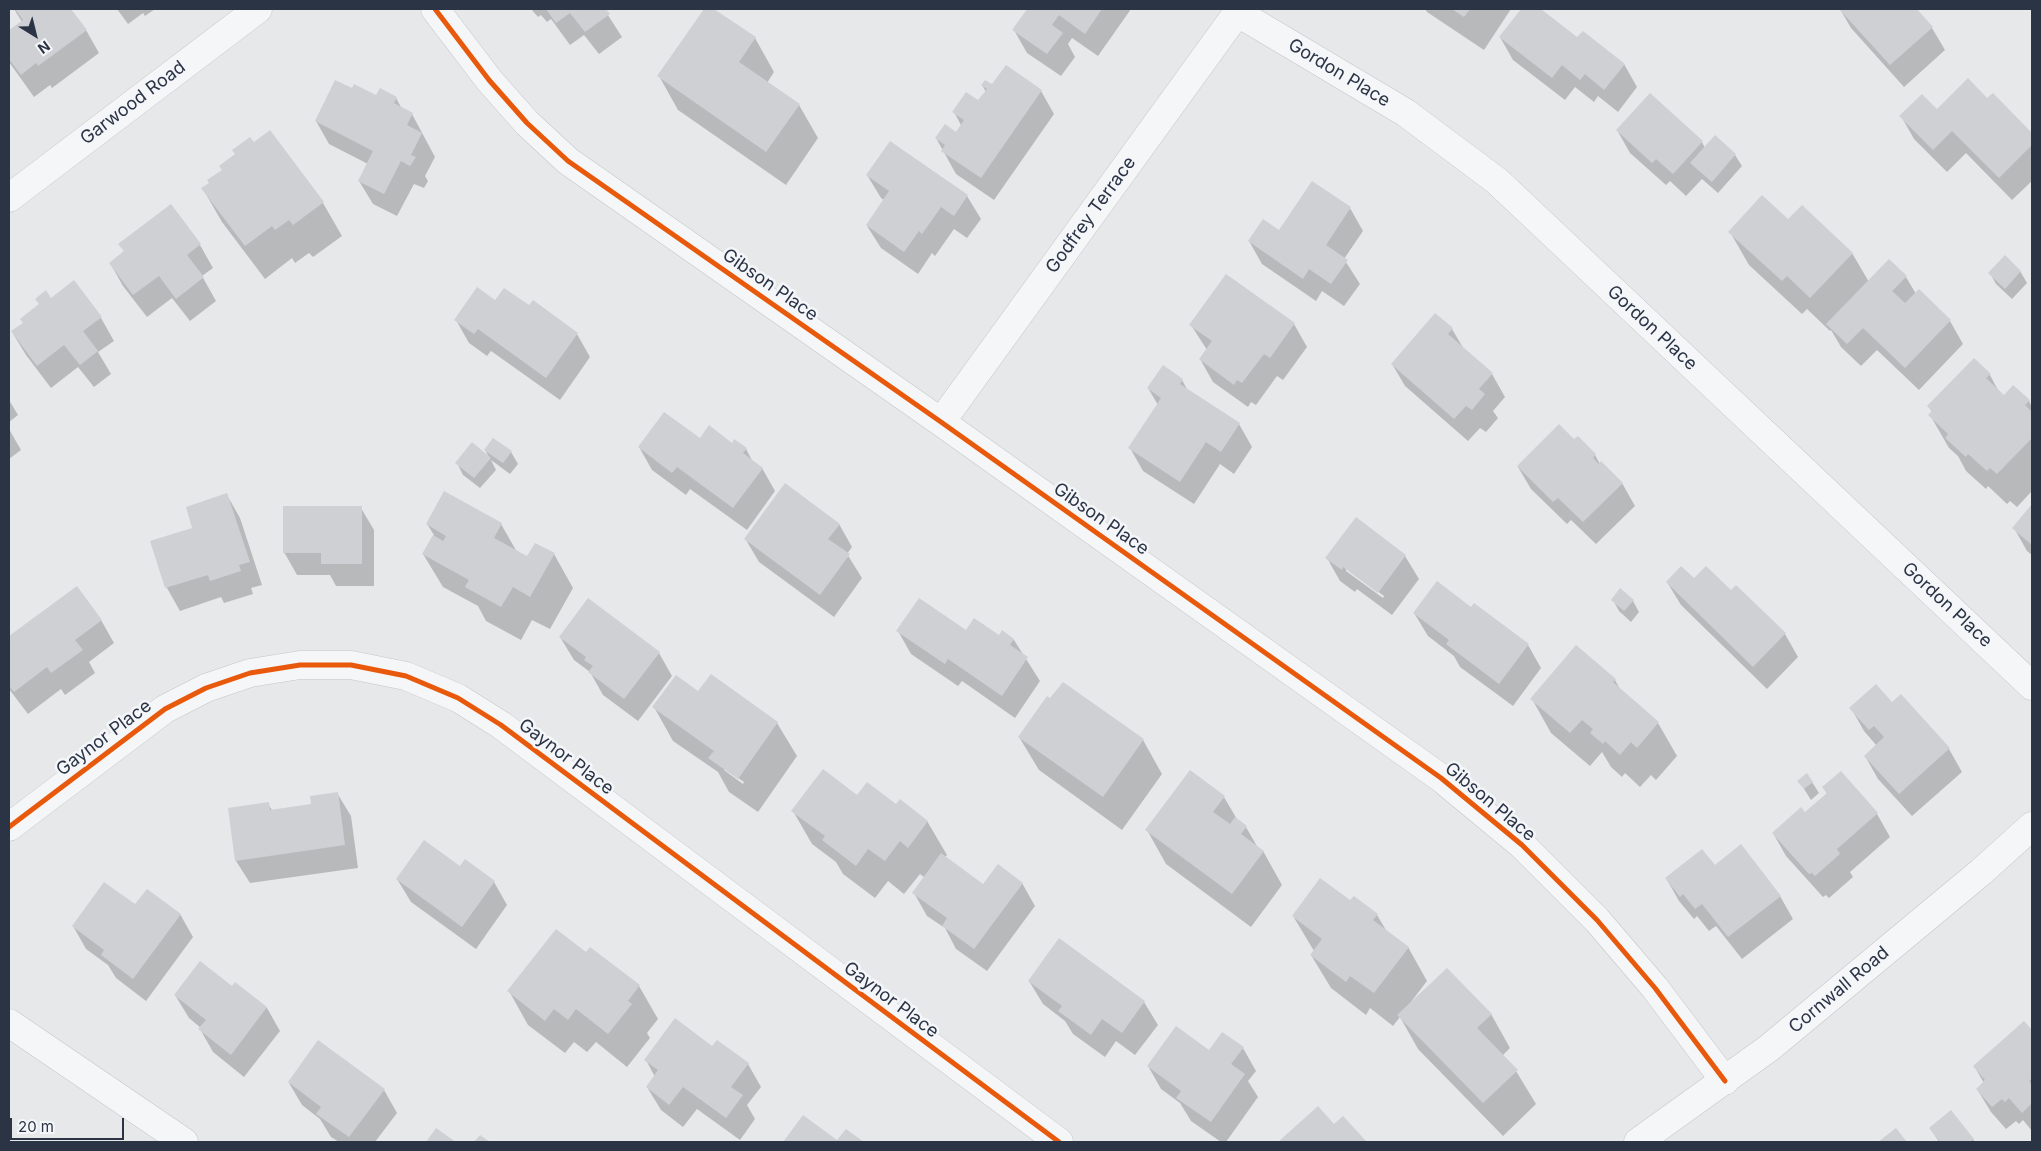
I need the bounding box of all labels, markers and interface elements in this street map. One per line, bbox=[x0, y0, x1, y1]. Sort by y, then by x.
north arrow bbox=[10, 10, 60, 60]
street label: Gordon Place bbox=[1284, 34, 1394, 112]
text: N bbox=[35, 38, 53, 58]
street label: Garwood Road bbox=[76, 56, 190, 150]
street label: Godfrey Terrace bbox=[1041, 152, 1141, 278]
street label: Gibson Place bbox=[718, 244, 822, 326]
street label: Gordon Place bbox=[1603, 281, 1701, 375]
street label: Gibson Place bbox=[1049, 478, 1153, 560]
street label: Gordon Place bbox=[1898, 558, 1996, 652]
street label: Gaynor Place bbox=[52, 695, 156, 781]
street label: Gaynor Place bbox=[514, 714, 618, 800]
street label: Gibson Place bbox=[1440, 758, 1540, 846]
street label: Cornwall Road bbox=[1785, 942, 1893, 1038]
street label: Gaynor Place bbox=[839, 957, 943, 1043]
scale bar bbox=[12, 1108, 126, 1140]
text: 20 m bbox=[18, 1117, 54, 1136]

